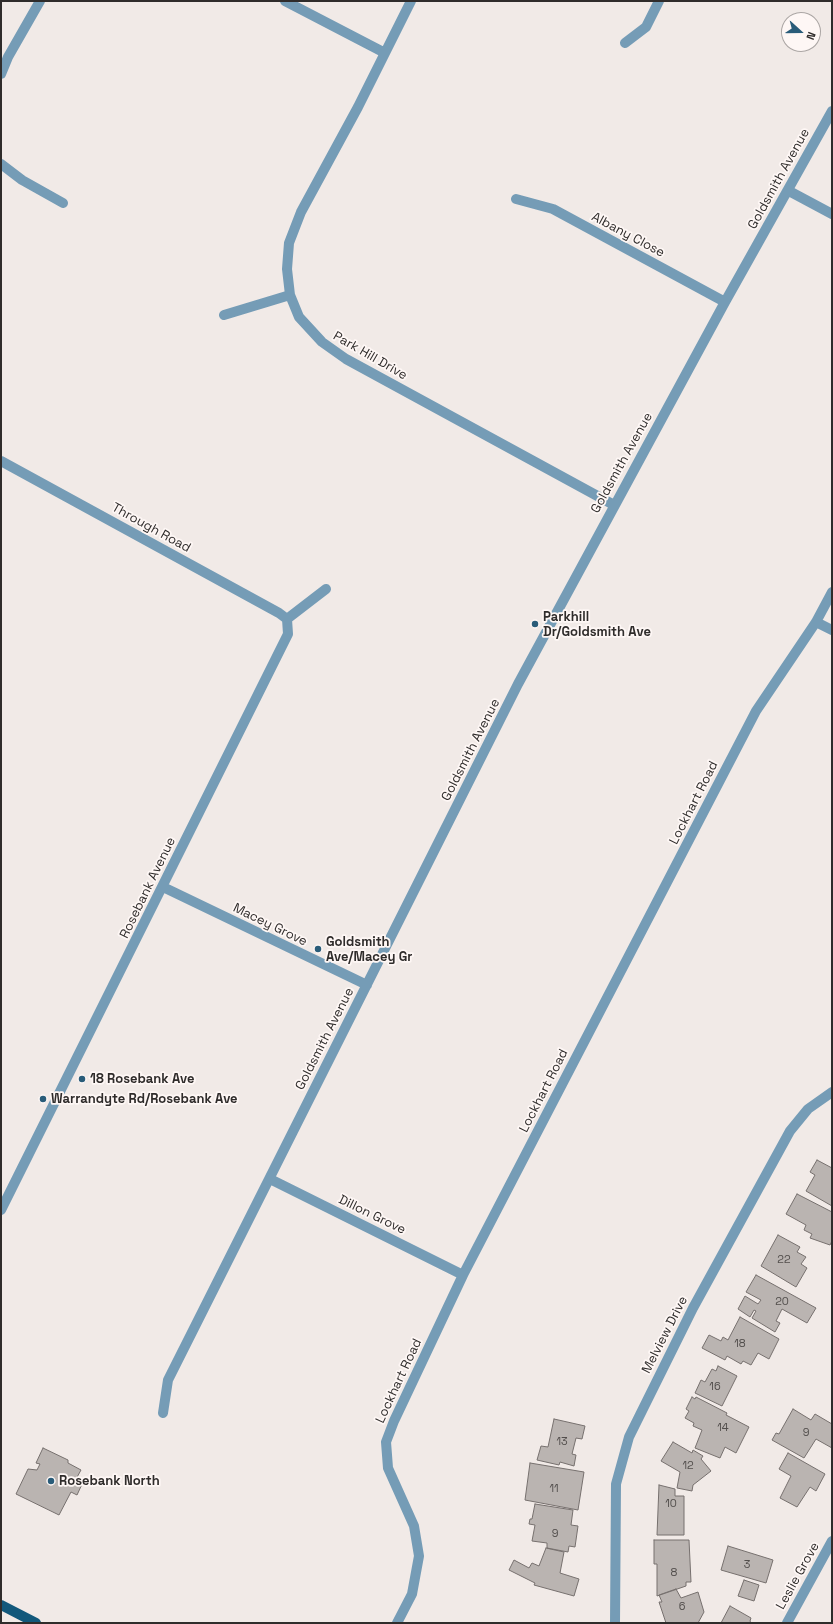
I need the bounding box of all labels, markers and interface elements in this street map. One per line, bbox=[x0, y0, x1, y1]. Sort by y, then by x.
north arrow bbox=[781, 12, 821, 52]
text: N bbox=[803, 30, 819, 42]
street label: Goldsmith Avenue bbox=[745, 126, 813, 232]
street label: Albany Close bbox=[589, 209, 667, 261]
street label: Park Hill Drive bbox=[330, 329, 410, 383]
street label: Goldsmith Avenue bbox=[588, 410, 656, 516]
street label: Through Road bbox=[109, 500, 193, 556]
place label: Parkhill Dr/Goldsmith Ave bbox=[543, 609, 651, 640]
marker: Parkhill Dr/Goldsmith Ave bbox=[530, 619, 540, 629]
street label: Goldsmith Avenue bbox=[438, 696, 504, 804]
street label: Lockhart Road bbox=[666, 759, 722, 847]
street label: Rosebank Avenue bbox=[117, 835, 179, 941]
street label: Macey Grove bbox=[230, 900, 310, 950]
place label: Goldsmith Ave/Macey Gr bbox=[326, 934, 412, 965]
marker: Goldsmith Ave/Macey Gr bbox=[313, 944, 323, 954]
street label: Goldsmith Avenue bbox=[292, 985, 358, 1093]
street label: Lockhart Road bbox=[516, 1047, 572, 1135]
place label: 18 Rosebank Ave bbox=[90, 1071, 194, 1087]
marker: 18 Rosebank Ave bbox=[77, 1074, 87, 1084]
place label: Warrandyte Rd/Rosebank Ave bbox=[51, 1091, 238, 1107]
marker: Warrandyte Rd/Rosebank Ave bbox=[38, 1094, 48, 1104]
street label: Dillon Grove bbox=[336, 1192, 408, 1238]
house number: 22 bbox=[777, 1253, 791, 1267]
street label: Melview Drive bbox=[639, 1294, 691, 1376]
house number: 20 bbox=[775, 1295, 789, 1309]
street label: Lockhart Road bbox=[373, 1336, 425, 1426]
house number: 18 bbox=[734, 1337, 746, 1351]
house number: 16 bbox=[709, 1380, 721, 1394]
house number: 14 bbox=[717, 1421, 729, 1435]
house number: 9 bbox=[803, 1426, 809, 1440]
house number: 13 bbox=[556, 1435, 568, 1449]
house number: 12 bbox=[682, 1459, 694, 1473]
place label: Rosebank North bbox=[59, 1473, 160, 1489]
marker: Rosebank North bbox=[46, 1476, 56, 1486]
house number: 11 bbox=[549, 1482, 559, 1496]
house number: 10 bbox=[665, 1497, 677, 1511]
house number: 9 bbox=[552, 1527, 558, 1541]
street label: Leslie Grove bbox=[773, 1540, 823, 1612]
house number: 3 bbox=[744, 1558, 750, 1572]
house number: 8 bbox=[671, 1566, 677, 1580]
house number: 6 bbox=[679, 1600, 685, 1614]

